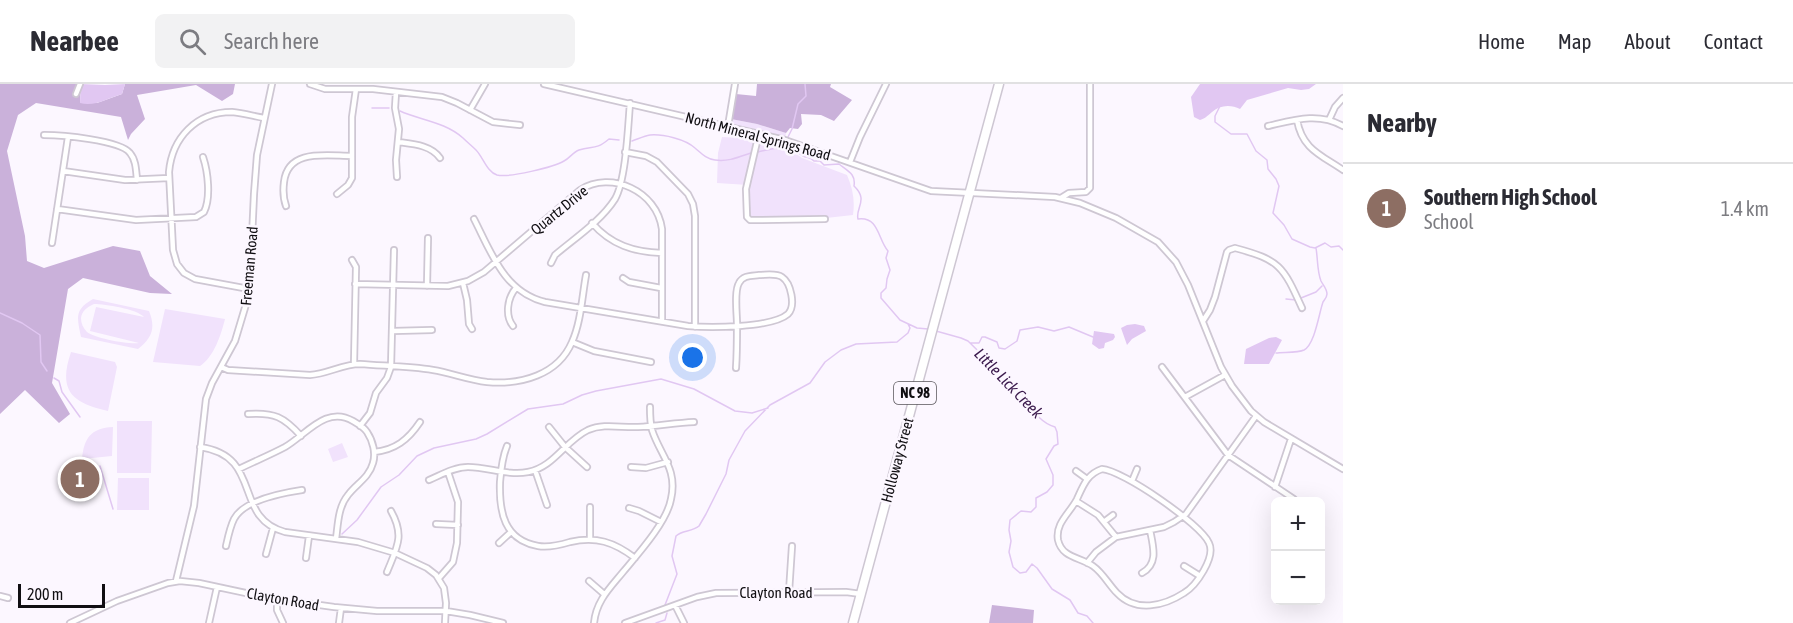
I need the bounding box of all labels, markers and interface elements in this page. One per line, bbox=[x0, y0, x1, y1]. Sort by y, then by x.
search box bbox=[155, 14, 575, 68]
text: Nearbee bbox=[30, 25, 119, 57]
icon: search bbox=[176, 25, 209, 58]
text: Search here bbox=[224, 28, 319, 54]
text: Home bbox=[1478, 29, 1525, 53]
text: Map bbox=[1558, 29, 1592, 53]
text: About bbox=[1625, 29, 1671, 53]
text: Contact bbox=[1704, 29, 1763, 53]
street label: North Mineral Springs Road bbox=[684, 108, 832, 164]
text: Nearby bbox=[1367, 108, 1437, 138]
street label: Quartz Drive bbox=[527, 182, 591, 238]
text: Southern High School bbox=[1424, 184, 1597, 210]
text: 1 bbox=[1382, 197, 1391, 220]
text: 1.4 km bbox=[1721, 197, 1769, 220]
text: School bbox=[1424, 210, 1474, 233]
street label: Freeman Road bbox=[237, 226, 261, 306]
your location bbox=[678, 343, 707, 372]
water label: Little Lick Creek bbox=[971, 344, 1047, 422]
road number: NC 98 bbox=[894, 382, 936, 404]
street label: Holloway Street bbox=[877, 416, 917, 504]
pin: 1 bbox=[60, 456, 100, 502]
map controls bbox=[1271, 497, 1325, 605]
button: + bbox=[1271, 497, 1325, 551]
button: − bbox=[1271, 551, 1325, 605]
scale bar bbox=[18, 581, 105, 608]
street label: Clayton Road bbox=[246, 584, 320, 614]
street label: Clayton Road bbox=[739, 584, 813, 601]
text: 200 m bbox=[27, 585, 63, 603]

